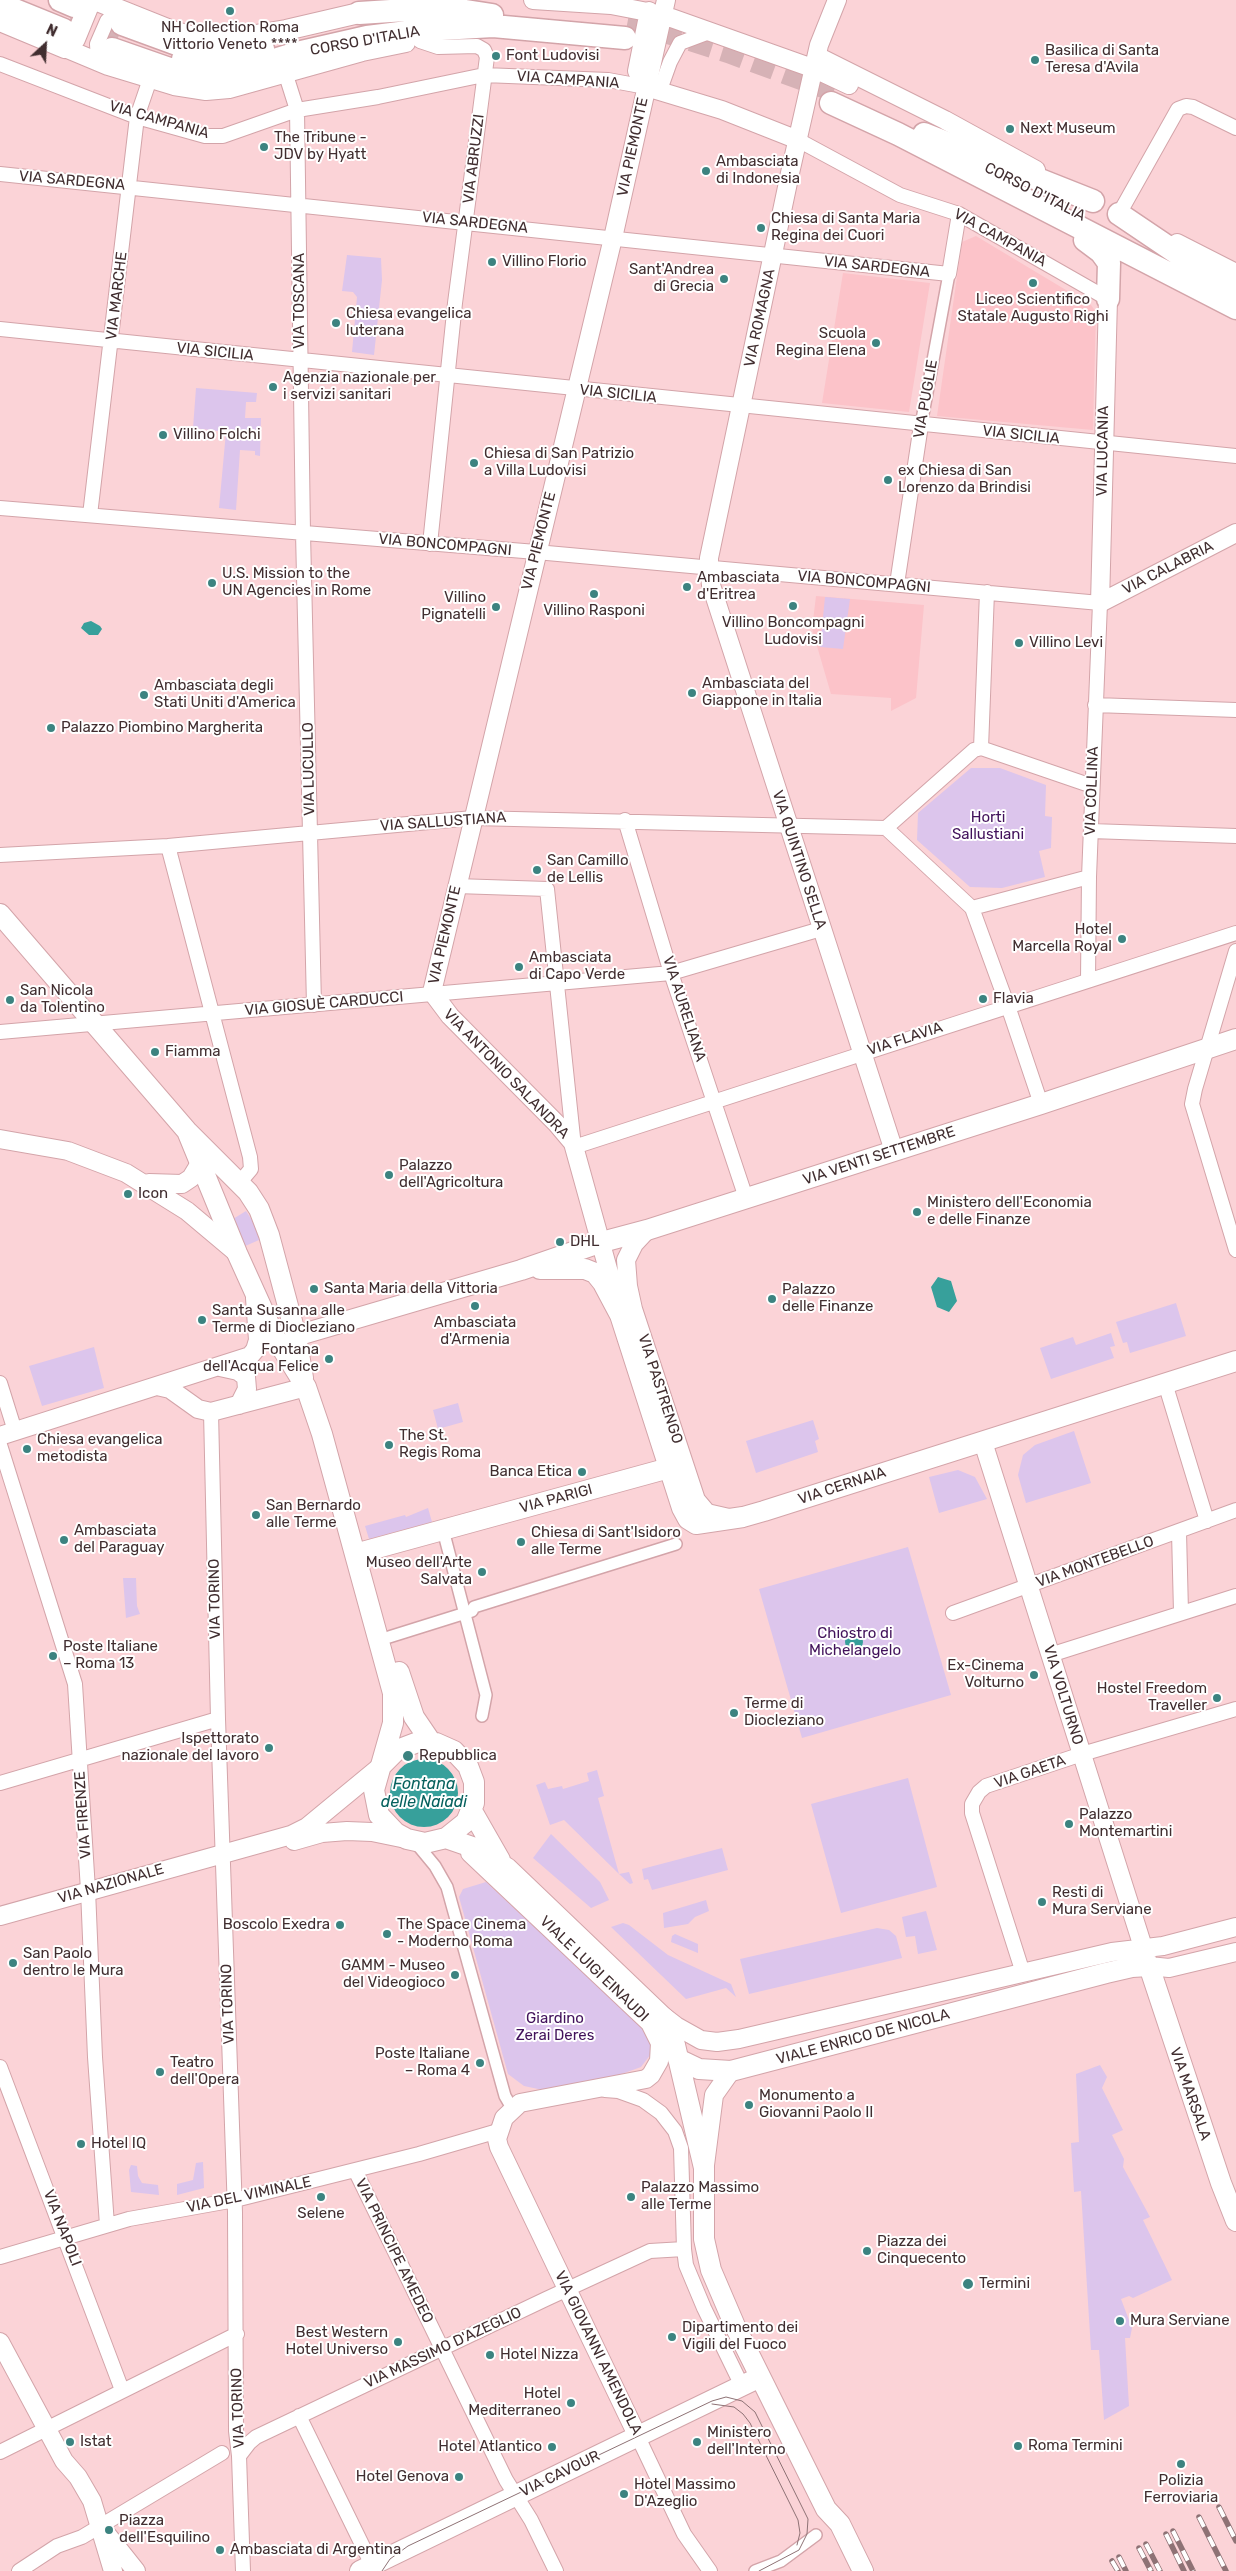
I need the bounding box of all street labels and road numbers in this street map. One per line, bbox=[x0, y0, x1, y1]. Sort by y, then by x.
street label: CORSO D'ITALIA bbox=[309, 22, 421, 60]
street label: VIA CAMPANIA bbox=[516, 67, 620, 93]
street label: VIA PIEMONTE bbox=[614, 96, 652, 198]
street label: VIA CAMPANIA bbox=[107, 97, 211, 143]
street label: VIA ABRUZZI bbox=[460, 113, 488, 205]
street label: CORSO D'ITALIA bbox=[981, 159, 1089, 225]
street label: VIA SARDEGNA bbox=[18, 167, 126, 195]
street label: VIA CAMPANIA bbox=[951, 205, 1049, 271]
street label: VIA SARDEGNA bbox=[421, 208, 529, 238]
street label: VIA MARCHE bbox=[103, 251, 131, 341]
street label: VIA SARDEGNA bbox=[823, 252, 931, 282]
street label: VIA TOSCANA bbox=[291, 253, 309, 349]
street label: VIA ROMAGNA bbox=[741, 267, 779, 369]
street label: VIA SICILIA bbox=[175, 339, 255, 365]
street label: VIA PUGLIE bbox=[910, 358, 942, 440]
street label: VIA SICILIA bbox=[578, 381, 658, 407]
street label: VIA LUCANIA bbox=[1093, 405, 1113, 497]
street label: VIA SICILIA bbox=[981, 422, 1061, 448]
street label: VIA PIEMONTE bbox=[518, 490, 560, 592]
street label: VIA BONCOMPAGNI bbox=[378, 530, 512, 560]
street label: VIA CALABRIA bbox=[1119, 537, 1217, 599]
street label: VIA BONCOMPAGNI bbox=[797, 567, 931, 597]
street label: VIA LUCULLO bbox=[299, 722, 319, 816]
street label: VIA COLLINA bbox=[1081, 746, 1103, 836]
street label: VIA QUINTINO SELLA bbox=[768, 788, 830, 932]
street label: VIA SALLUSTIANA bbox=[379, 809, 507, 835]
street label: VIA PIEMONTE bbox=[425, 884, 465, 986]
street label: VIA AURELIANA bbox=[658, 954, 710, 1064]
street label: VIA GIOSUÈ CARDUCCI bbox=[244, 988, 404, 1020]
street label: VIA ANTONIO SALANDRA bbox=[439, 1005, 573, 1143]
street label: VIA FLAVIA bbox=[865, 1018, 945, 1060]
street label: VIA VENTI SETTEMBRE bbox=[801, 1123, 957, 1189]
street label: VIA PASTRENGO bbox=[634, 1332, 686, 1446]
street label: VIA CERNAIA bbox=[796, 1463, 888, 1509]
street label: VIA PARIGI bbox=[517, 1481, 595, 1517]
street label: VIA MONTEBELLO bbox=[1034, 1532, 1156, 1592]
street label: VIA TORINO bbox=[205, 1558, 225, 1640]
street label: VIA VOLTURNO bbox=[1039, 1643, 1087, 1747]
street label: VIA GAETA bbox=[992, 1751, 1068, 1793]
street label: VIA FIRENZE bbox=[71, 1771, 95, 1859]
street label: VIA NAZIONALE bbox=[56, 1860, 166, 1908]
street label: VIALE LUIGI EINAUDI bbox=[536, 1912, 652, 2026]
street label: VIA TORINO bbox=[218, 1963, 238, 2045]
street label: VIALE ENRICO DE NICOLA bbox=[774, 2005, 952, 2069]
street label: VIA MARSALA bbox=[1166, 2045, 1214, 2143]
street label: VIA DEL VIMINALE bbox=[185, 2173, 313, 2217]
street label: VIA PRINCIPE AMEDEO bbox=[351, 2176, 437, 2326]
street label: VIA NAPOLI bbox=[39, 2187, 85, 2269]
street label: VIA GIOVANNI AMENDOLA bbox=[550, 2268, 646, 2438]
street label: VIA MASSIMO D'AZEGLIO bbox=[361, 2304, 525, 2392]
street label: VIA TORINO bbox=[228, 2367, 248, 2449]
street label: VIA CAVOUR bbox=[517, 2447, 603, 2501]

